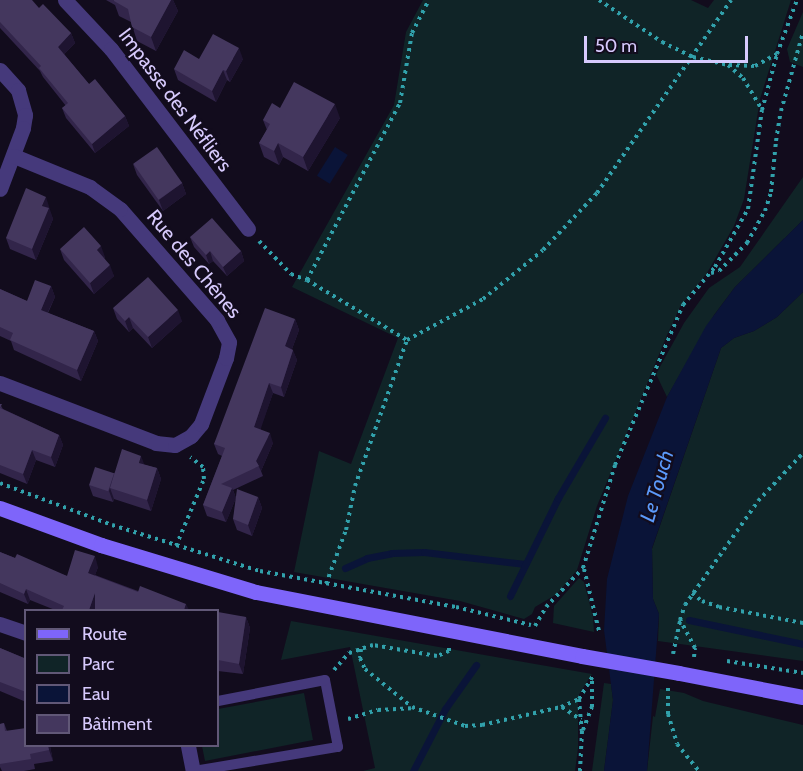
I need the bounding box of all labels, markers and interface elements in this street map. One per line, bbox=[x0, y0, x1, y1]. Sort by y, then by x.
street label: Impasse des Néfliers bbox=[113, 24, 237, 176]
scale bar bbox=[587, 24, 750, 62]
text: 50 m bbox=[595, 35, 637, 57]
street label: Rue des Chênes bbox=[142, 205, 246, 323]
water label: Le Touch bbox=[635, 447, 679, 525]
legend bbox=[24, 609, 219, 747]
text: Route bbox=[82, 623, 127, 645]
text: Parc bbox=[82, 653, 114, 675]
text: Eau bbox=[82, 683, 110, 705]
text: Bâtiment bbox=[82, 713, 152, 735]

